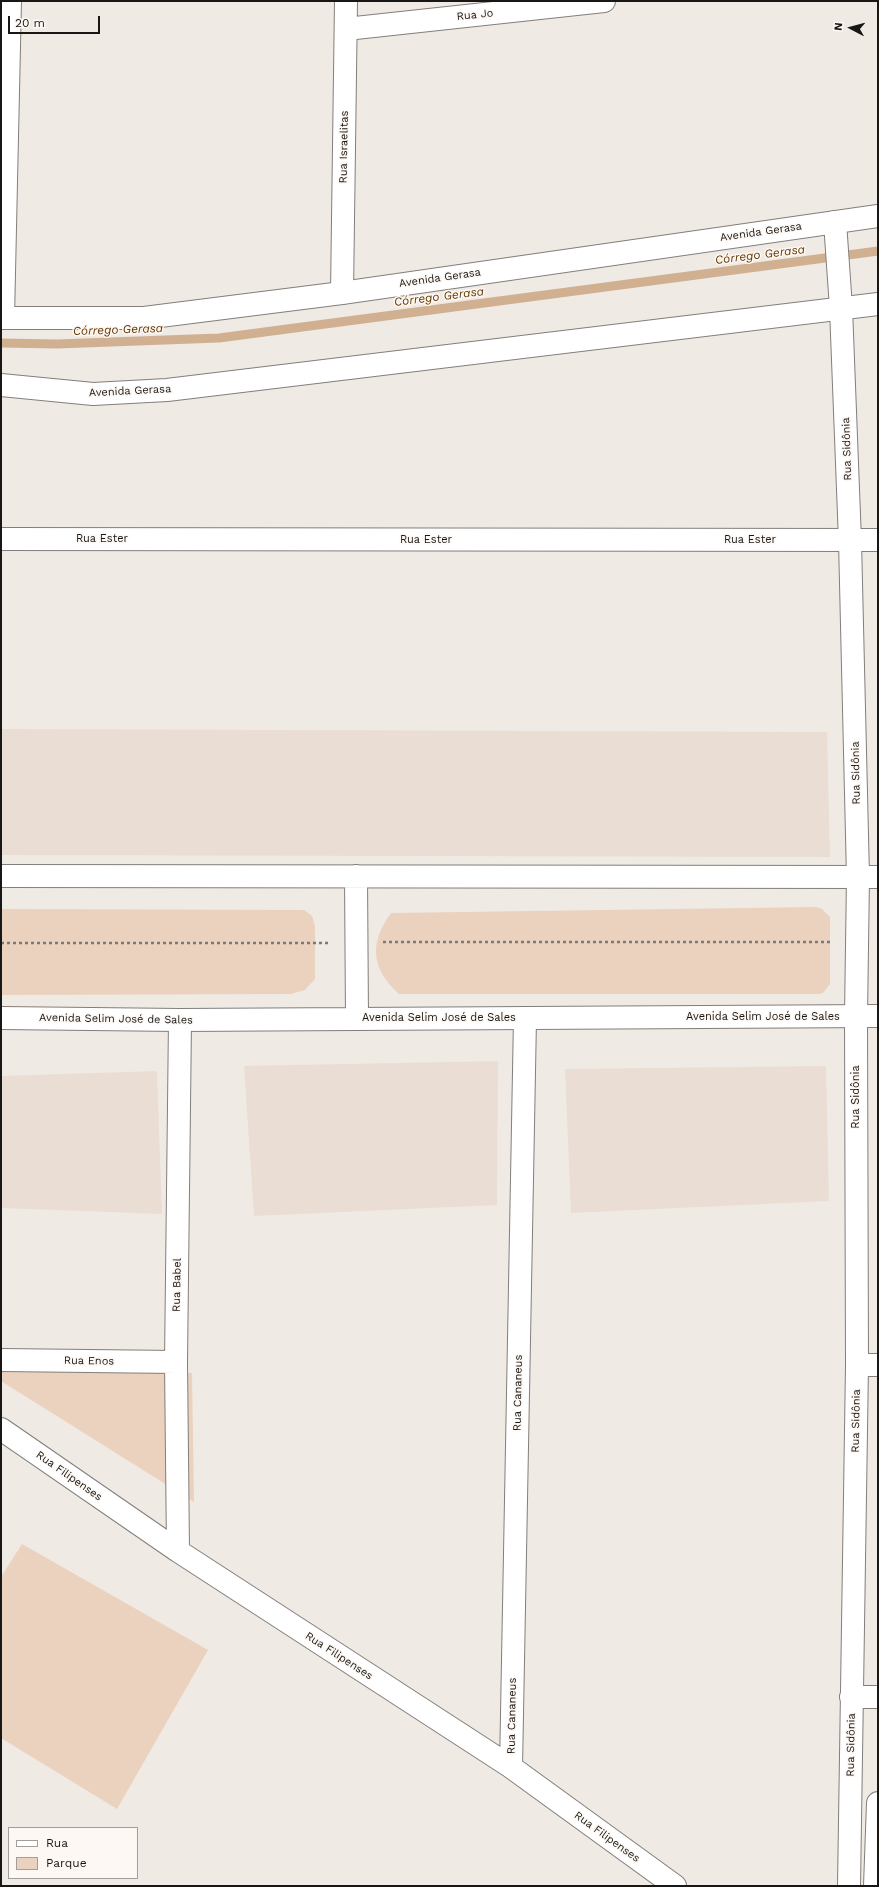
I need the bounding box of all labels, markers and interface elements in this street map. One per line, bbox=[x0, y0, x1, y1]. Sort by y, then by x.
street label: Rua Jo bbox=[456, 7, 494, 23]
scale bar bbox=[10, 8, 102, 34]
north arrow bbox=[831, 8, 871, 48]
text: 20 m bbox=[15, 16, 45, 30]
text: N bbox=[832, 22, 845, 31]
street label: Rua Israelitas bbox=[337, 111, 351, 183]
street label: Avenida Gerasa bbox=[719, 220, 803, 244]
water label: Córrego Gerasa bbox=[714, 242, 806, 268]
street label: Avenida Gerasa bbox=[398, 266, 482, 290]
water label: Córrego Gerasa bbox=[393, 284, 485, 310]
water label: Córrego Gerasa bbox=[73, 321, 163, 339]
street label: Avenida Gerasa bbox=[88, 382, 172, 400]
street label: Rua Sidônia bbox=[839, 417, 855, 481]
street label: Rua Ester bbox=[76, 532, 128, 546]
street label: Rua Ester bbox=[400, 533, 452, 547]
street label: Rua Ester bbox=[724, 533, 776, 547]
street label: Rua Sidônia bbox=[849, 741, 863, 805]
street label: Avenida Selim José de Sales bbox=[686, 1010, 840, 1024]
street label: Avenida Selim José de Sales bbox=[39, 1011, 193, 1027]
street label: Avenida Selim José de Sales bbox=[362, 1011, 516, 1025]
street label: Rua Sidônia bbox=[849, 1065, 863, 1129]
street label: Rua Babel bbox=[170, 1258, 184, 1312]
street label: Rua Enos bbox=[64, 1354, 114, 1368]
street label: Rua Cananeus bbox=[511, 1355, 525, 1431]
street label: Rua Sidônia bbox=[849, 1389, 863, 1453]
street label: Rua Filipenses bbox=[33, 1448, 105, 1504]
street label: Rua Filipenses bbox=[303, 1629, 375, 1683]
street label: Rua Cananeus bbox=[505, 1678, 519, 1754]
street label: Rua Sidônia bbox=[844, 1713, 858, 1777]
street label: Rua Filipenses bbox=[572, 1809, 642, 1865]
legend bbox=[8, 1827, 138, 1879]
text: Rua bbox=[46, 1836, 68, 1850]
text: Parque bbox=[46, 1856, 87, 1870]

